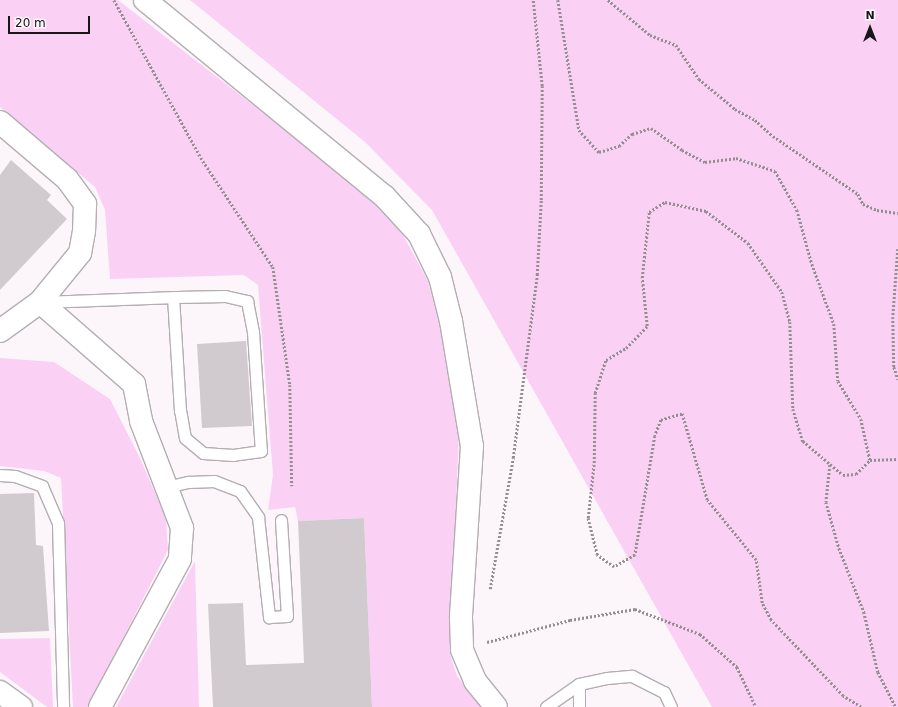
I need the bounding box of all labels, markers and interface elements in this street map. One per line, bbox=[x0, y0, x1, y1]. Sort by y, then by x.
scale bar bbox=[10, 8, 92, 34]
north arrow bbox=[850, 8, 890, 48]
text: N bbox=[865, 9, 875, 22]
text: 20 m bbox=[15, 16, 46, 30]

